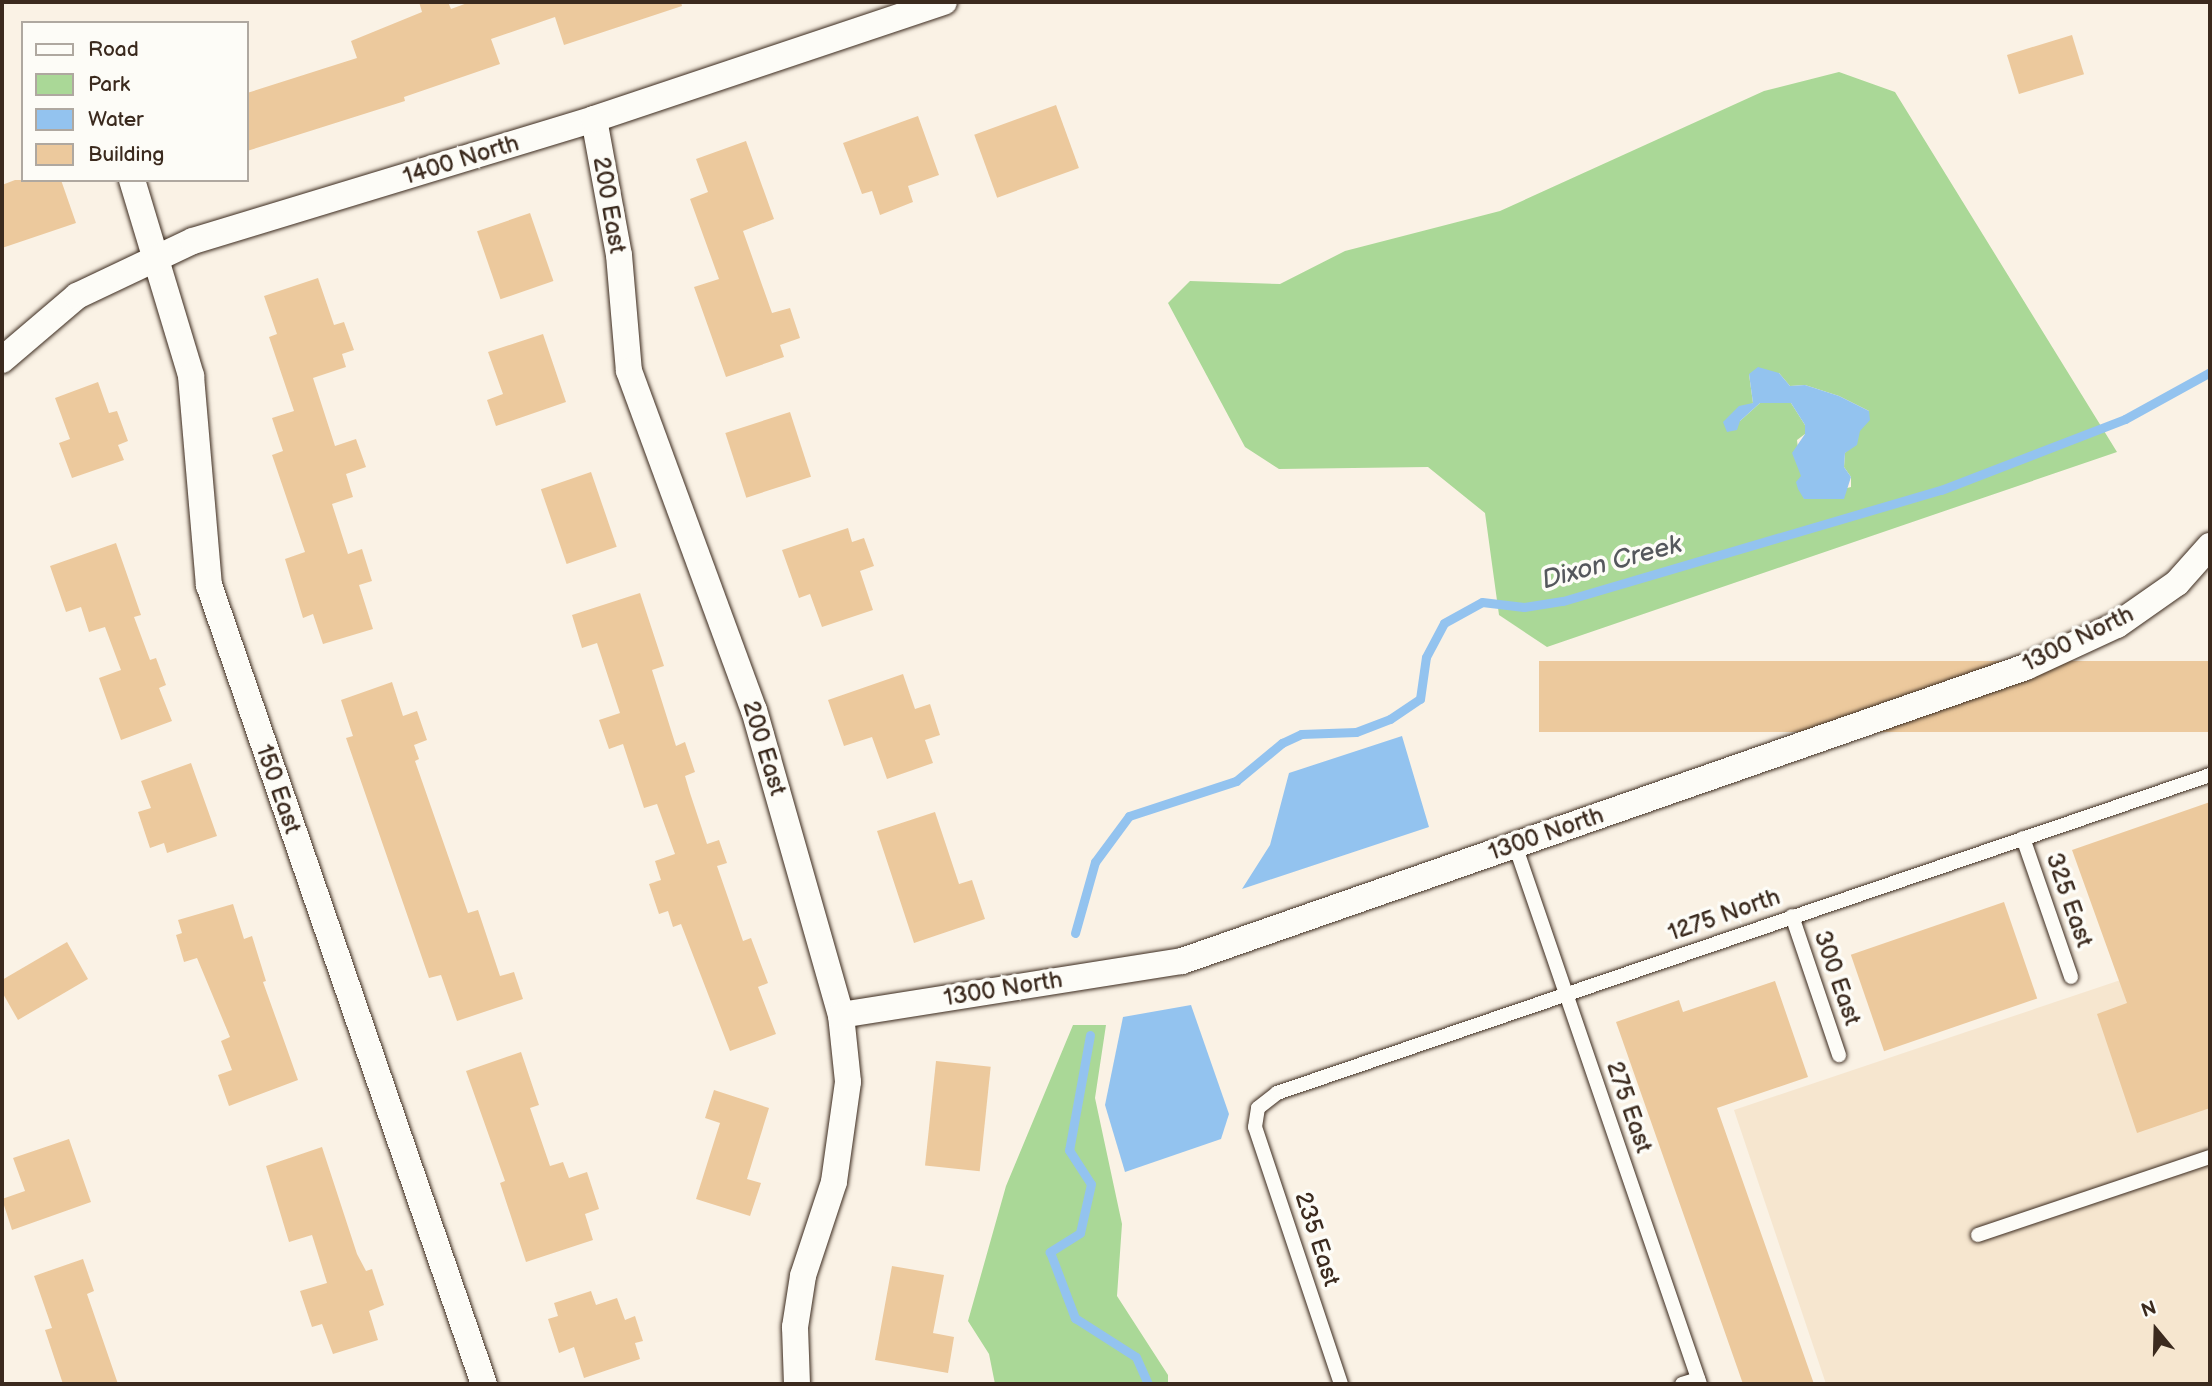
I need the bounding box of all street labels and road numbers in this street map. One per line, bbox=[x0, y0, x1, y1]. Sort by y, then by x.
street label: 1400 North bbox=[399, 129, 523, 191]
street label: 200 East bbox=[586, 154, 632, 256]
street label: 1300 North bbox=[2018, 600, 2138, 678]
street label: 200 East bbox=[736, 697, 792, 799]
street label: 150 East bbox=[249, 741, 307, 837]
street label: 1300 North bbox=[1485, 801, 1607, 867]
street label: 325 East bbox=[2039, 849, 2099, 951]
street label: 1275 North bbox=[1664, 882, 1784, 948]
street label: 300 East bbox=[1807, 927, 1867, 1029]
street label: 1300 North bbox=[941, 965, 1065, 1013]
street label: 275 East bbox=[1600, 1057, 1658, 1157]
street label: 235 East bbox=[1288, 1188, 1346, 1290]

